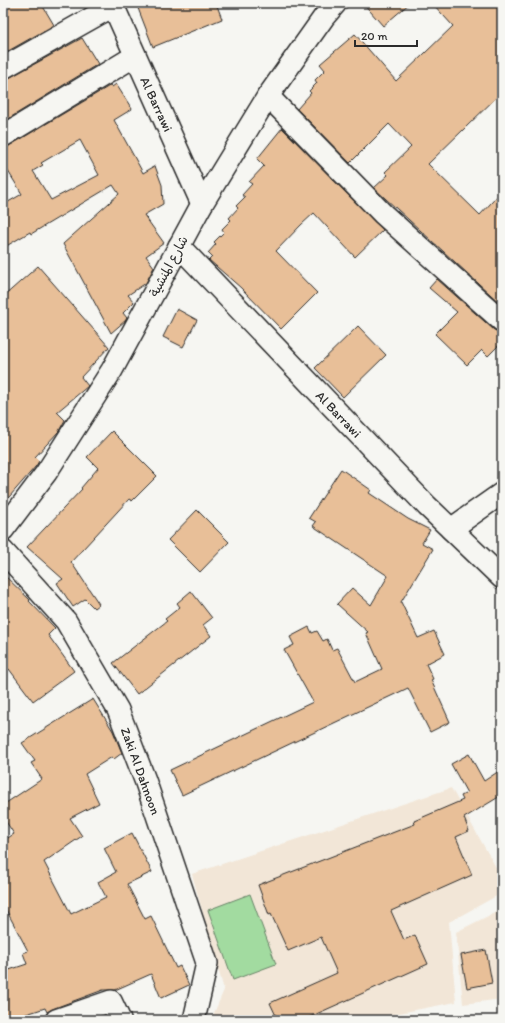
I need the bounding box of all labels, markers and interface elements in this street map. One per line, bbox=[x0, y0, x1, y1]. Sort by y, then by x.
scale bar bbox=[355, 22, 417, 48]
text: 20 m bbox=[361, 29, 388, 43]
street label: Al Barrawi bbox=[137, 74, 176, 134]
street label: شارع المنشية bbox=[146, 233, 193, 300]
street label: Al Barrawi bbox=[313, 388, 364, 441]
street label: Zaki Al Dahnoon bbox=[118, 725, 163, 817]

